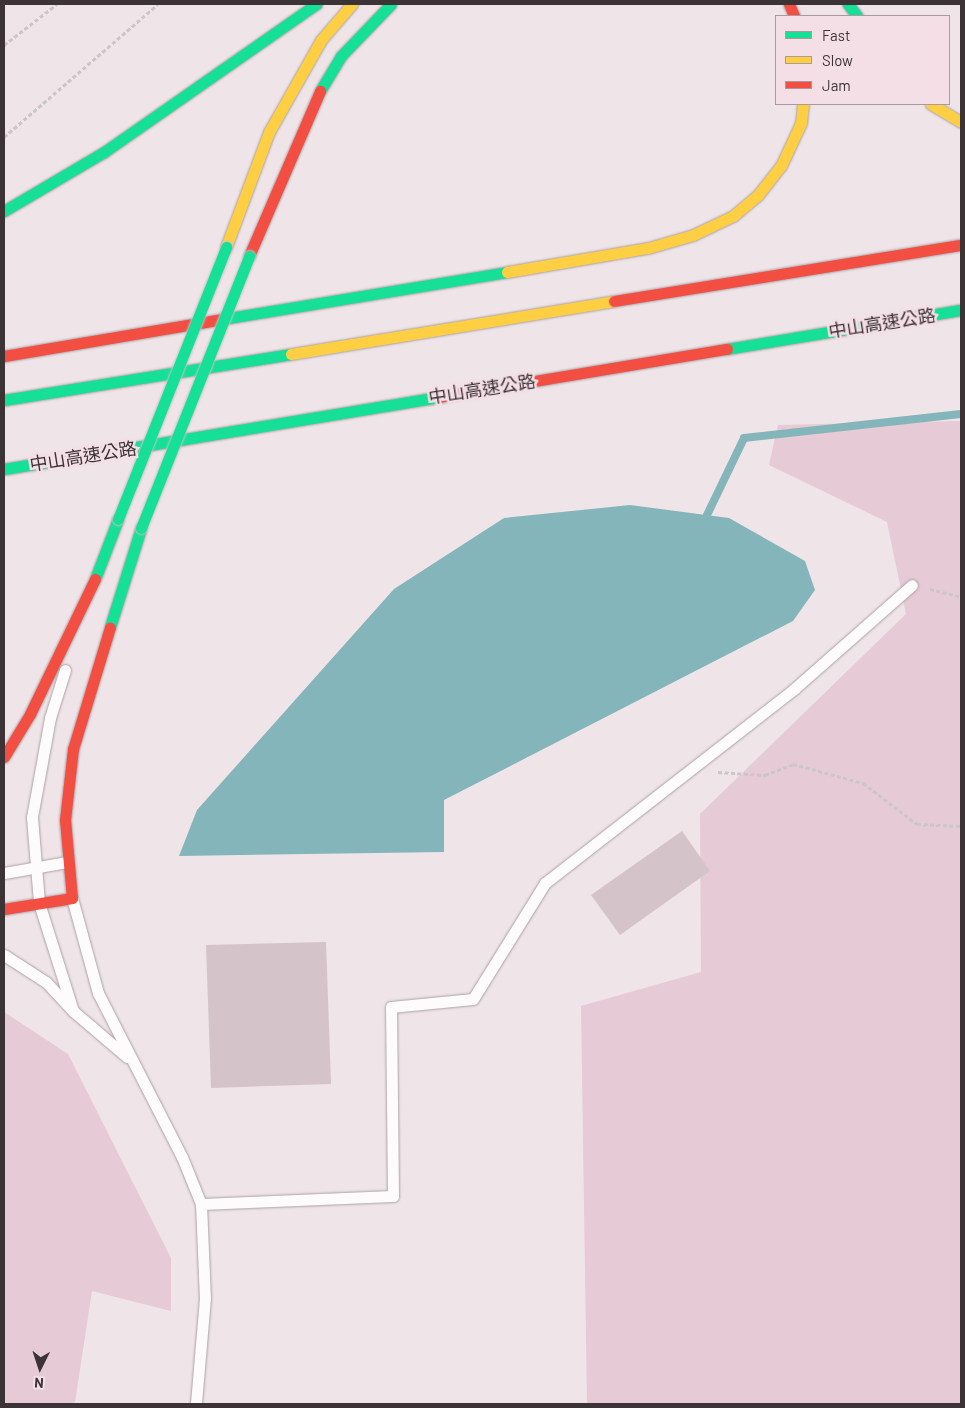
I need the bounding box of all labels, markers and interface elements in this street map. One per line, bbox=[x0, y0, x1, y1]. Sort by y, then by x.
legend bbox=[775, 15, 950, 105]
text: Fast bbox=[822, 26, 850, 44]
text: Slow bbox=[822, 51, 853, 69]
text: Jam bbox=[822, 76, 851, 94]
street label: 中山高速公路 bbox=[827, 304, 937, 342]
street label: 中山高速公路 bbox=[427, 370, 537, 408]
street label: 中山高速公路 bbox=[28, 437, 138, 475]
north arrow bbox=[15, 1343, 65, 1393]
text: N bbox=[34, 1375, 44, 1392]

